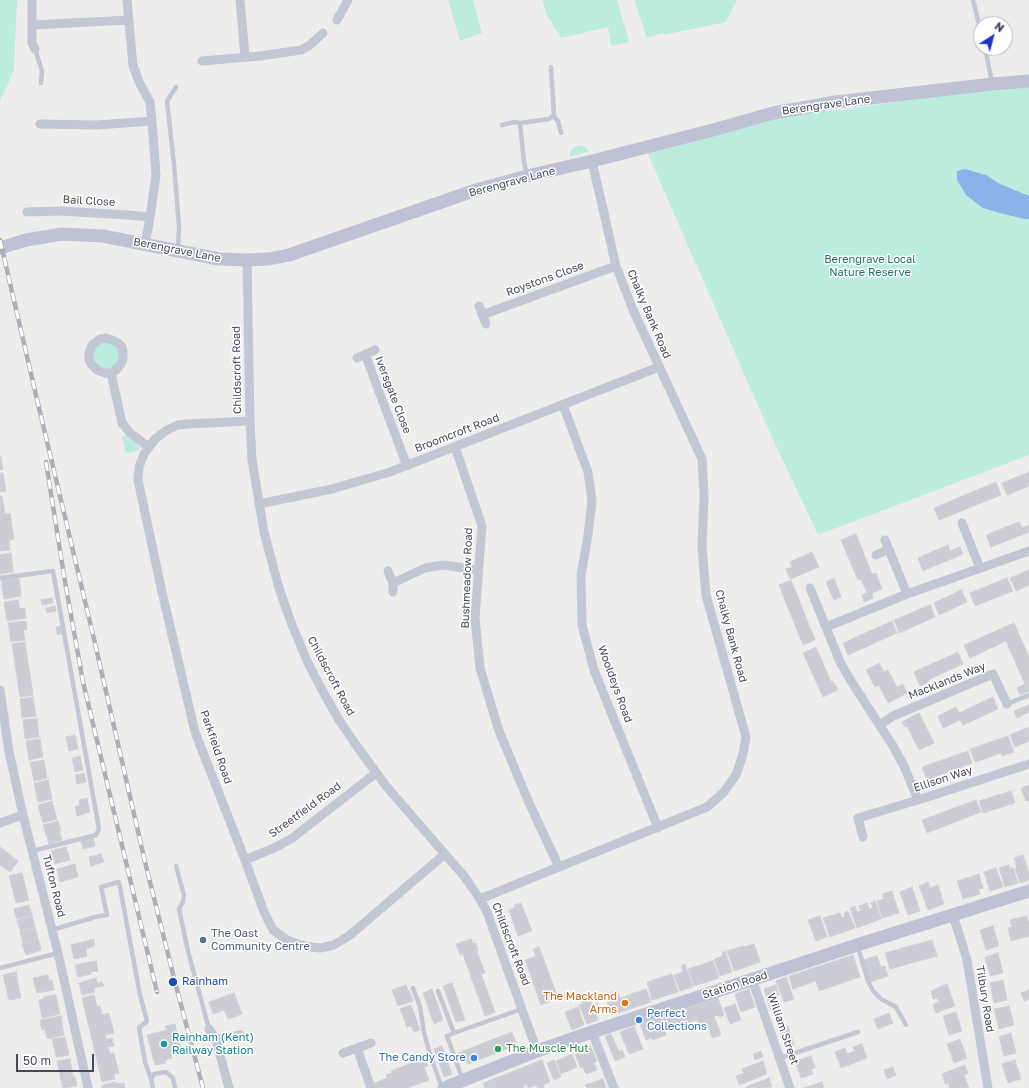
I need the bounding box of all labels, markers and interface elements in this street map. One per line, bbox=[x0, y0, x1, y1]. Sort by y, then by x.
north arrow bbox=[973, 16, 1013, 56]
text: N bbox=[993, 19, 1007, 34]
street label: Berengrave Lane bbox=[781, 92, 871, 118]
street label: Berengrave Lane bbox=[467, 164, 557, 200]
street label: Bail Close bbox=[62, 193, 116, 209]
street label: Berengrave Lane bbox=[132, 235, 222, 265]
park label: Berengrave Local Nature Reserve bbox=[824, 253, 916, 279]
street label: Roystons Close bbox=[504, 259, 586, 299]
street label: Chalky Bank Road bbox=[624, 267, 674, 361]
street label: Childscroft Road bbox=[230, 326, 244, 414]
street label: Iversgate Close bbox=[372, 354, 414, 436]
street label: Broomcroft Road bbox=[413, 411, 501, 455]
street label: Bushmeadow Road bbox=[459, 527, 475, 629]
street label: Chalky Bank Road bbox=[712, 588, 750, 684]
street label: Childscroft Road bbox=[304, 634, 358, 718]
street label: Wooldeys Road bbox=[595, 644, 635, 724]
street label: Macklands Way bbox=[907, 660, 987, 702]
street label: Parkfield Road bbox=[197, 708, 235, 786]
street label: Ellison Way bbox=[912, 763, 974, 795]
street label: Streetfield Road bbox=[266, 779, 344, 841]
street label: Tufton Road bbox=[40, 853, 68, 919]
street label: Childscroft Road bbox=[489, 901, 533, 987]
place label: The Oast Community Centre bbox=[211, 927, 310, 953]
marker: The Oast Community Centre bbox=[198, 935, 208, 945]
street label: Tilbury Road bbox=[973, 965, 997, 1033]
street label: Station Road bbox=[701, 968, 769, 1002]
place label: Rainham bbox=[182, 975, 228, 989]
marker: Rainham bbox=[167, 976, 179, 988]
place label: The Mackland Arms bbox=[543, 990, 617, 1016]
street label: William Street bbox=[765, 992, 801, 1066]
marker: The Mackland Arms bbox=[620, 998, 630, 1008]
place label: Perfect Collections bbox=[647, 1007, 707, 1033]
marker: Perfect Collections bbox=[634, 1015, 644, 1025]
place label: Rainham (Kent) Railway Station bbox=[172, 1031, 254, 1057]
marker: Rainham (Kent) Railway Station bbox=[159, 1039, 169, 1049]
place label: The Muscle Hut bbox=[506, 1042, 589, 1056]
marker: The Muscle Hut bbox=[493, 1044, 503, 1054]
scale bar bbox=[18, 1046, 96, 1072]
place label: The Candy Store bbox=[379, 1051, 466, 1065]
text: 50 m bbox=[23, 1053, 51, 1068]
marker: The Candy Store bbox=[469, 1053, 479, 1063]

